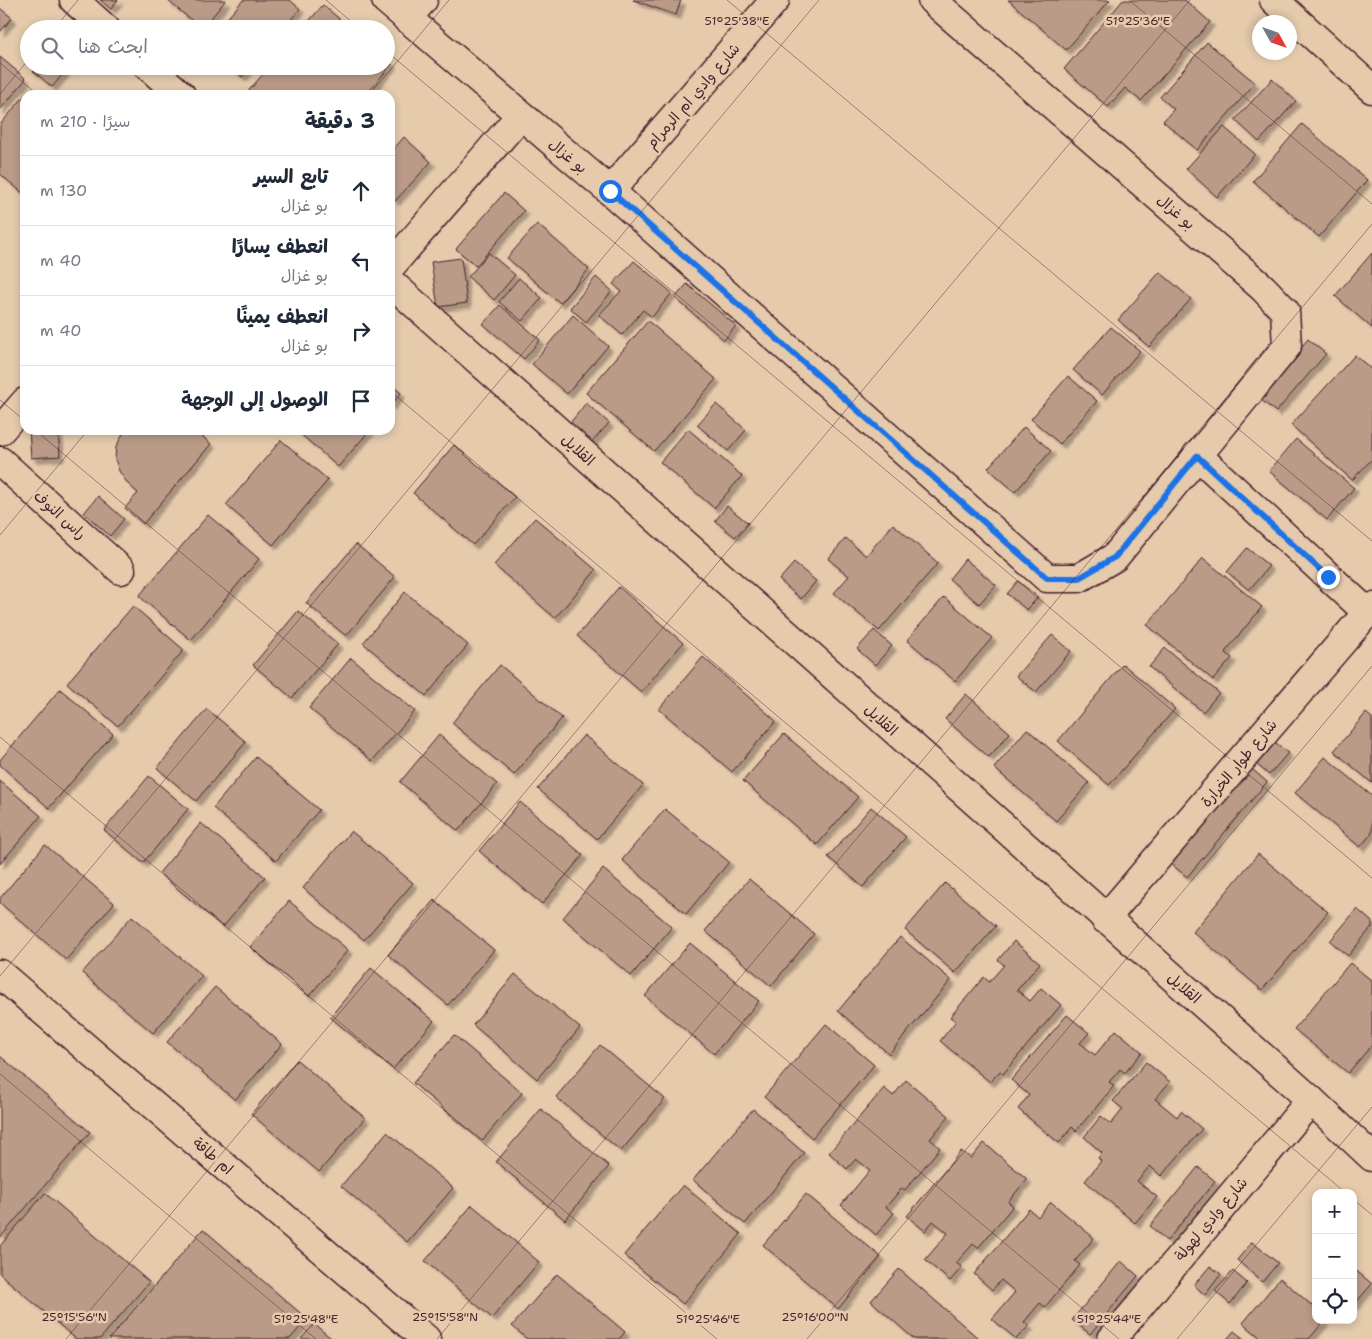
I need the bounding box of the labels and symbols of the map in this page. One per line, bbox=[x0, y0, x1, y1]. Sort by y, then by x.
text: 51°25'38"E bbox=[705, 13, 769, 29]
text: 51°25'36"E bbox=[1106, 13, 1170, 29]
north arrow bbox=[1252, 15, 1297, 60]
street label: شارع وادي ام الرمرام bbox=[642, 39, 746, 154]
street label: بو غزال bbox=[545, 134, 591, 178]
route start bbox=[599, 180, 622, 203]
street label: بو غزال bbox=[1153, 190, 1199, 234]
street label: القلايل bbox=[557, 430, 599, 470]
street label: راس النوف bbox=[29, 486, 91, 544]
route end bbox=[1317, 566, 1340, 589]
street label: القلايل bbox=[860, 700, 902, 740]
street label: شارع طوار الخرارة bbox=[1196, 715, 1282, 811]
street label: القلايل bbox=[1163, 968, 1205, 1008]
street label: ام طاقة bbox=[188, 1133, 237, 1180]
street label: شارع وادي لهولة bbox=[1170, 1173, 1253, 1266]
text: 25°15'56"N bbox=[41, 1309, 107, 1325]
text: 25°15'58"N bbox=[412, 1309, 478, 1325]
text: 25°16'00"N bbox=[781, 1309, 849, 1325]
text: 51°25'48"E bbox=[274, 1311, 338, 1327]
text: 51°25'46"E bbox=[676, 1311, 740, 1327]
text: 51°25'44"E bbox=[1077, 1311, 1141, 1327]

